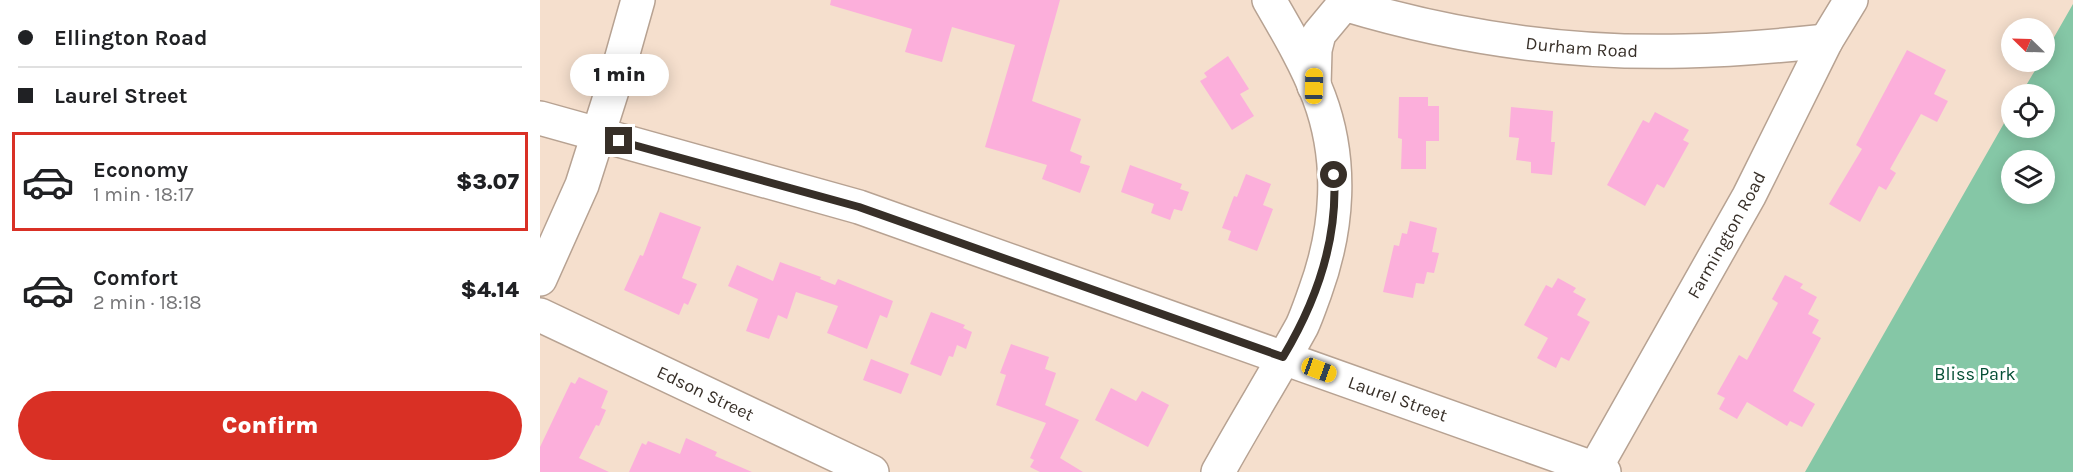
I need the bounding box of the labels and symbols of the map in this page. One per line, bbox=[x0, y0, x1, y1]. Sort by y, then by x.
north arrow bbox=[2001, 18, 2055, 72]
street label: Durham Road bbox=[1524, 32, 1638, 62]
callout: 1 min bbox=[569, 54, 668, 96]
car bbox=[1305, 68, 1323, 104]
route end bbox=[605, 127, 632, 154]
route start bbox=[1320, 161, 1347, 188]
street label: Farmington Road bbox=[1682, 168, 1770, 302]
car bbox=[1299, 355, 1339, 385]
street label: Edson Street bbox=[653, 361, 758, 426]
park label: Bliss Park bbox=[1934, 363, 2016, 385]
street label: Laurel Street bbox=[1345, 371, 1451, 426]

